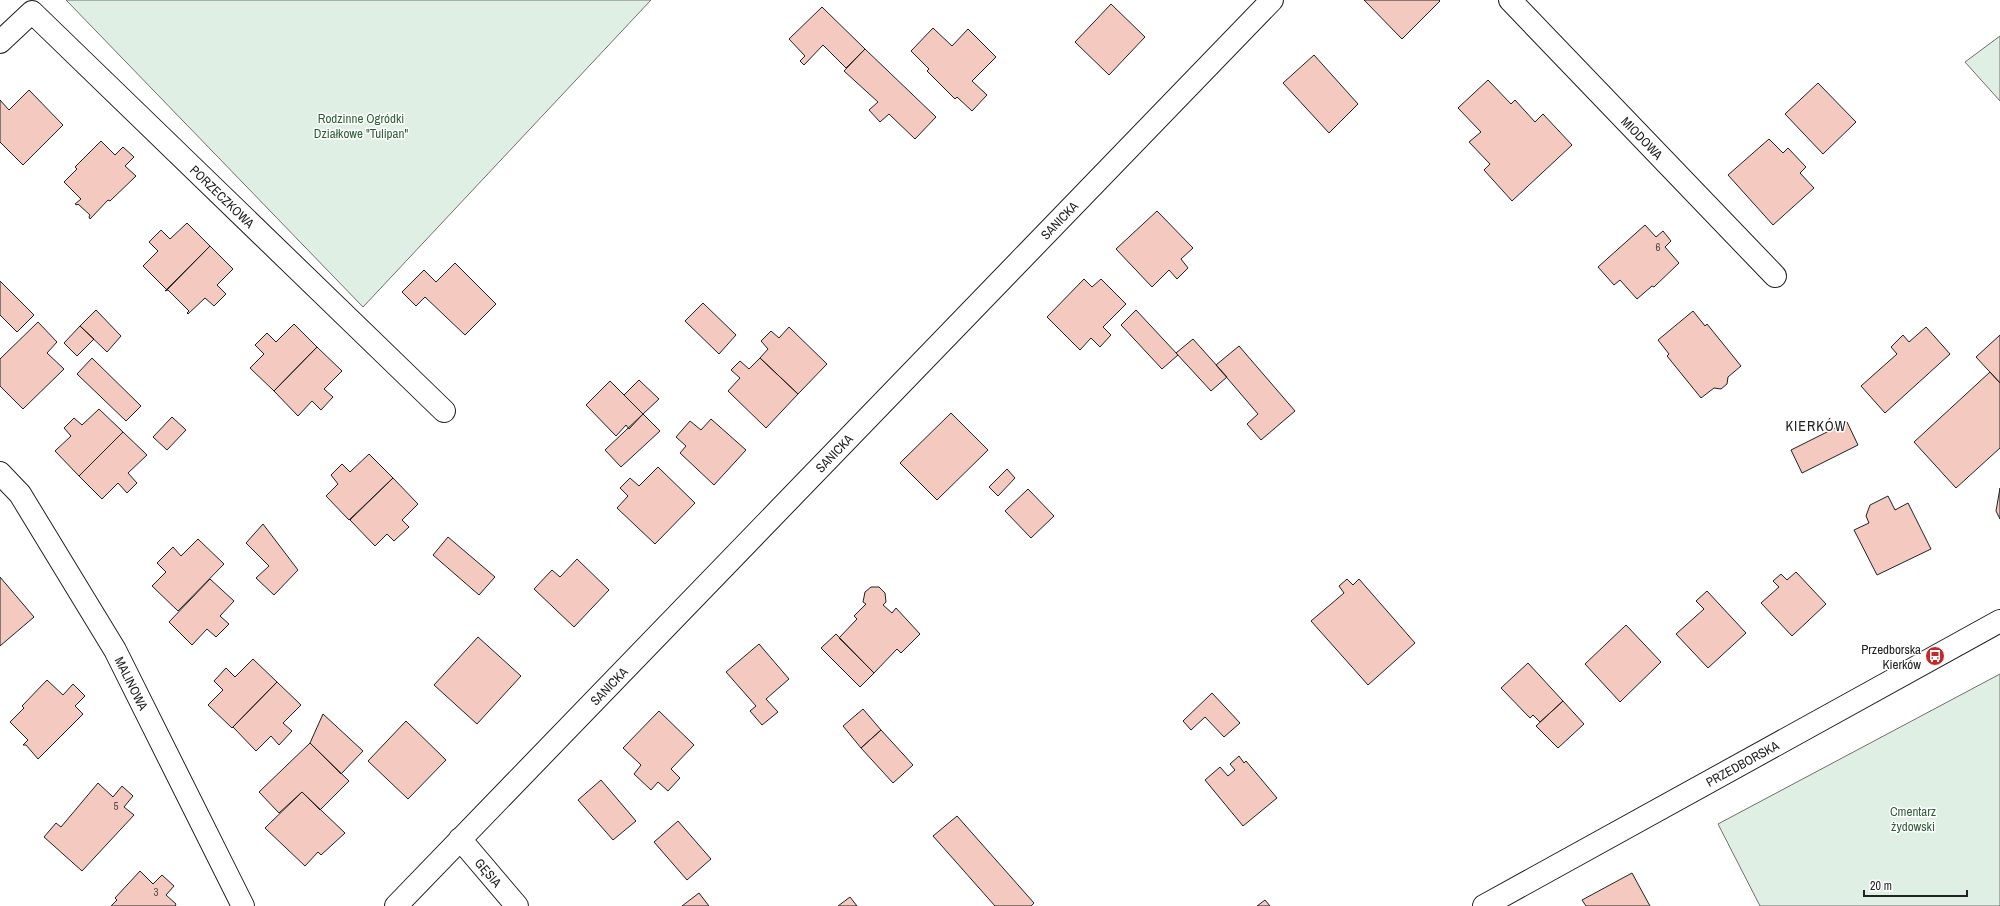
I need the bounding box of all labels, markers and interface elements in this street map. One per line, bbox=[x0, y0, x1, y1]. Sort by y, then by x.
park label: Rodzinne Ogródki Działkowe "Tulipan" bbox=[314, 110, 408, 142]
street label: MIODOWA bbox=[1618, 113, 1667, 163]
street label: PORZECZKOWA bbox=[187, 161, 259, 232]
street label: SANICKA bbox=[1037, 197, 1082, 243]
house number: 6 bbox=[1655, 240, 1661, 254]
district label: KIERKÓW bbox=[1785, 417, 1847, 435]
street label: SANICKA bbox=[812, 430, 857, 476]
place label: Przedborska Kierków bbox=[1861, 641, 1921, 673]
bus stop icon: Przedborska Kierków bbox=[1924, 645, 1946, 667]
street label: MALINOWA bbox=[111, 654, 153, 714]
street label: SANICKA bbox=[586, 663, 632, 709]
street label: PRZEDBORSKA bbox=[1703, 736, 1782, 790]
house number: 5 bbox=[113, 799, 119, 813]
park label: Cmentarz żydowski bbox=[1890, 803, 1936, 835]
street label: GĘSIA bbox=[471, 855, 506, 891]
scale bar bbox=[1864, 872, 1967, 898]
text: 20 m bbox=[1870, 878, 1892, 894]
house number: 3 bbox=[153, 885, 159, 899]

